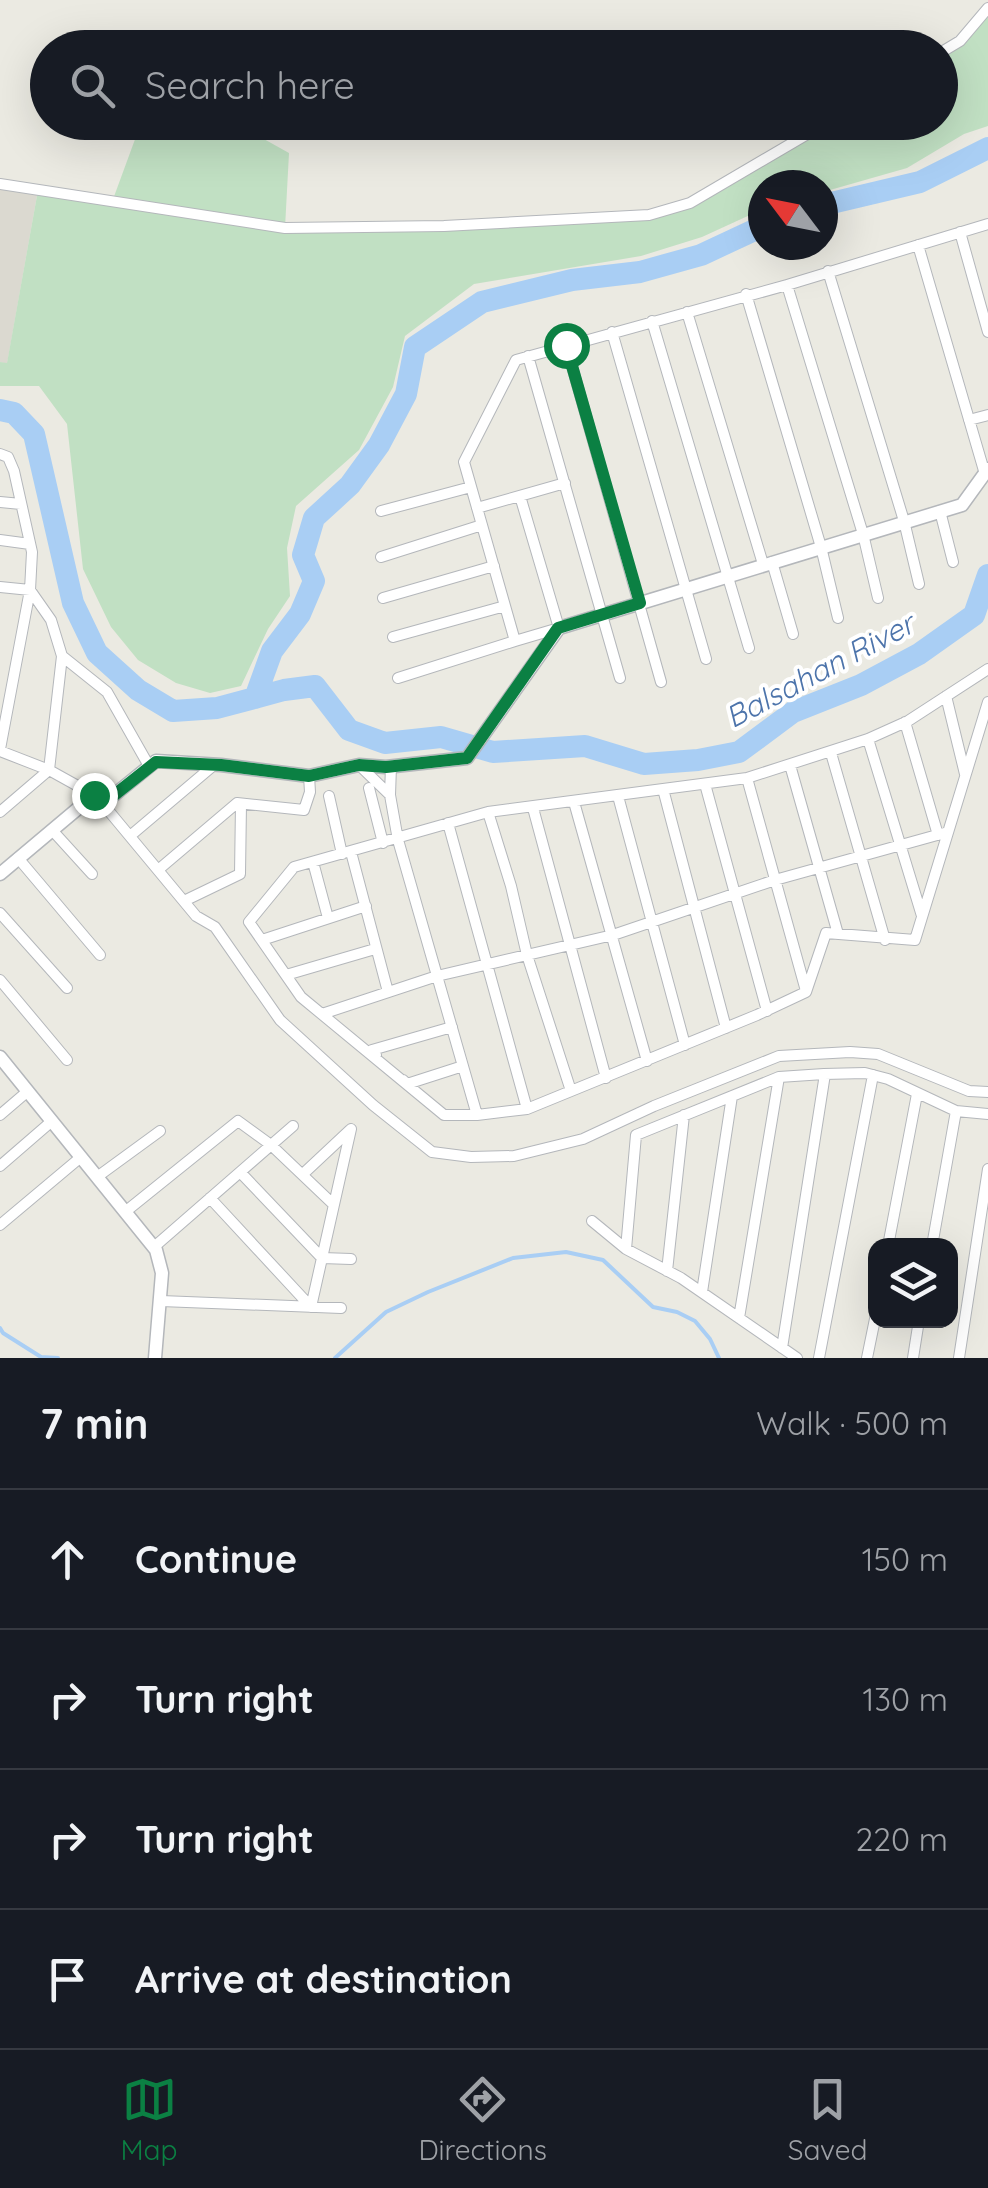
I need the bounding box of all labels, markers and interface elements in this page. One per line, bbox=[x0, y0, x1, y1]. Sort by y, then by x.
search box bbox=[30, 30, 958, 140]
icon: search bbox=[65, 58, 120, 113]
text: Search here bbox=[145, 61, 355, 109]
north arrow bbox=[748, 170, 838, 260]
route start bbox=[544, 323, 590, 369]
water label: Balsahan River bbox=[719, 603, 924, 736]
route end bbox=[72, 773, 118, 819]
map controls bbox=[868, 1238, 958, 1328]
button: layers bbox=[868, 1238, 958, 1328]
text: 7 min bbox=[40, 1397, 149, 1450]
text: Walk · 500 m bbox=[756, 1403, 948, 1443]
icon: ahead bbox=[40, 1532, 95, 1587]
text: Continue bbox=[135, 1535, 297, 1583]
text: 150 m bbox=[862, 1539, 948, 1579]
icon: right bbox=[40, 1672, 95, 1727]
text: Turn right bbox=[135, 1675, 314, 1723]
text: 130 m bbox=[862, 1679, 948, 1719]
icon: right bbox=[40, 1812, 95, 1867]
text: Turn right bbox=[135, 1815, 314, 1863]
text: 220 m bbox=[856, 1819, 948, 1859]
icon: arrive bbox=[40, 1952, 95, 2007]
text: Arrive at destination bbox=[135, 1955, 512, 2003]
tab: Map bbox=[120, 2072, 178, 2167]
tab: Directions bbox=[418, 2072, 547, 2167]
tab: Saved bbox=[788, 2072, 868, 2167]

